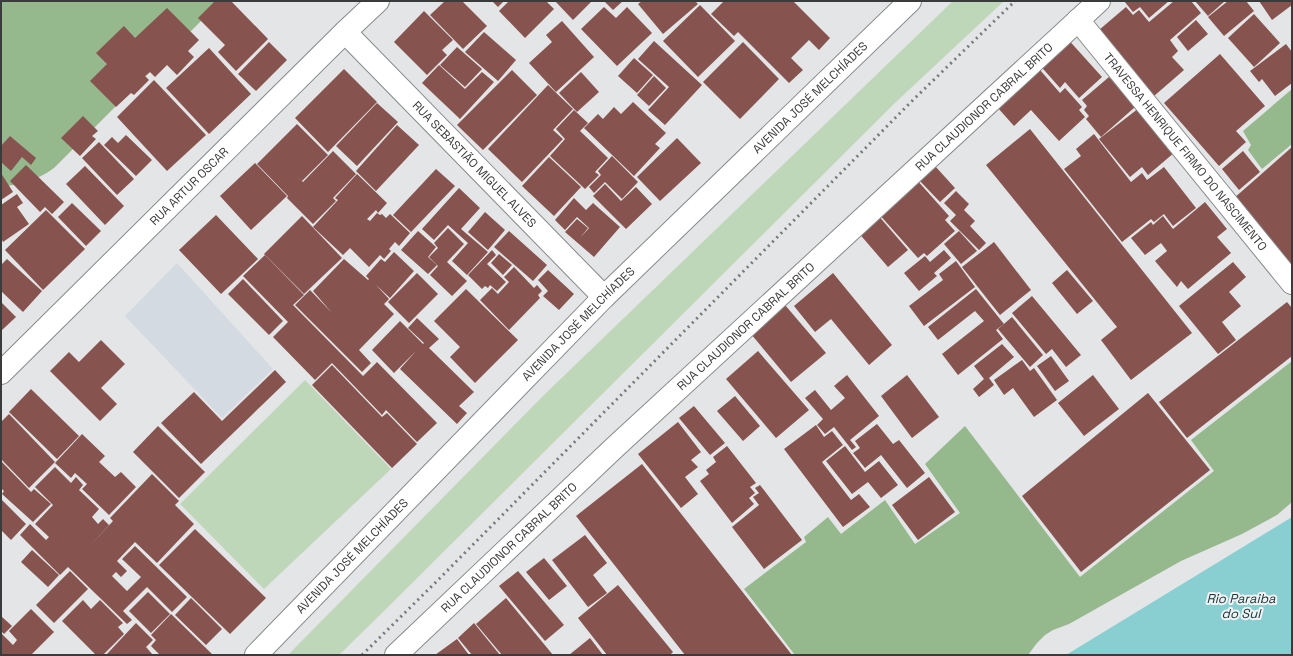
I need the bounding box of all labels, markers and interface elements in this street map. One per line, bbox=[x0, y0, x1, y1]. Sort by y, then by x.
street label: AVENIDA JOSÉ MELCHÍADES bbox=[749, 38, 871, 157]
street label: RUA CLAUDIONOR CABRAL BRITO bbox=[912, 39, 1056, 174]
street label: TRAVESSA HENRIQUE FIRMO DO NASCIMENTO bbox=[1100, 49, 1271, 254]
street label: RUA SEBASTIÃO MIGUEL ALVES bbox=[409, 98, 540, 231]
street label: RUA ARTUR OSCAR bbox=[146, 144, 232, 229]
street label: RUA CLAUDIONOR CABRAL BRITO bbox=[674, 259, 818, 394]
street label: AVENIDA JOSÉ MELCHÍADES bbox=[519, 264, 638, 385]
street label: RUA CLAUDIONOR CABRAL BRITO bbox=[438, 479, 581, 616]
street label: AVENIDA JOSÉ MELCHÍADES bbox=[293, 495, 412, 617]
water label: Rio Paraiba do Sul bbox=[1206, 590, 1276, 622]

